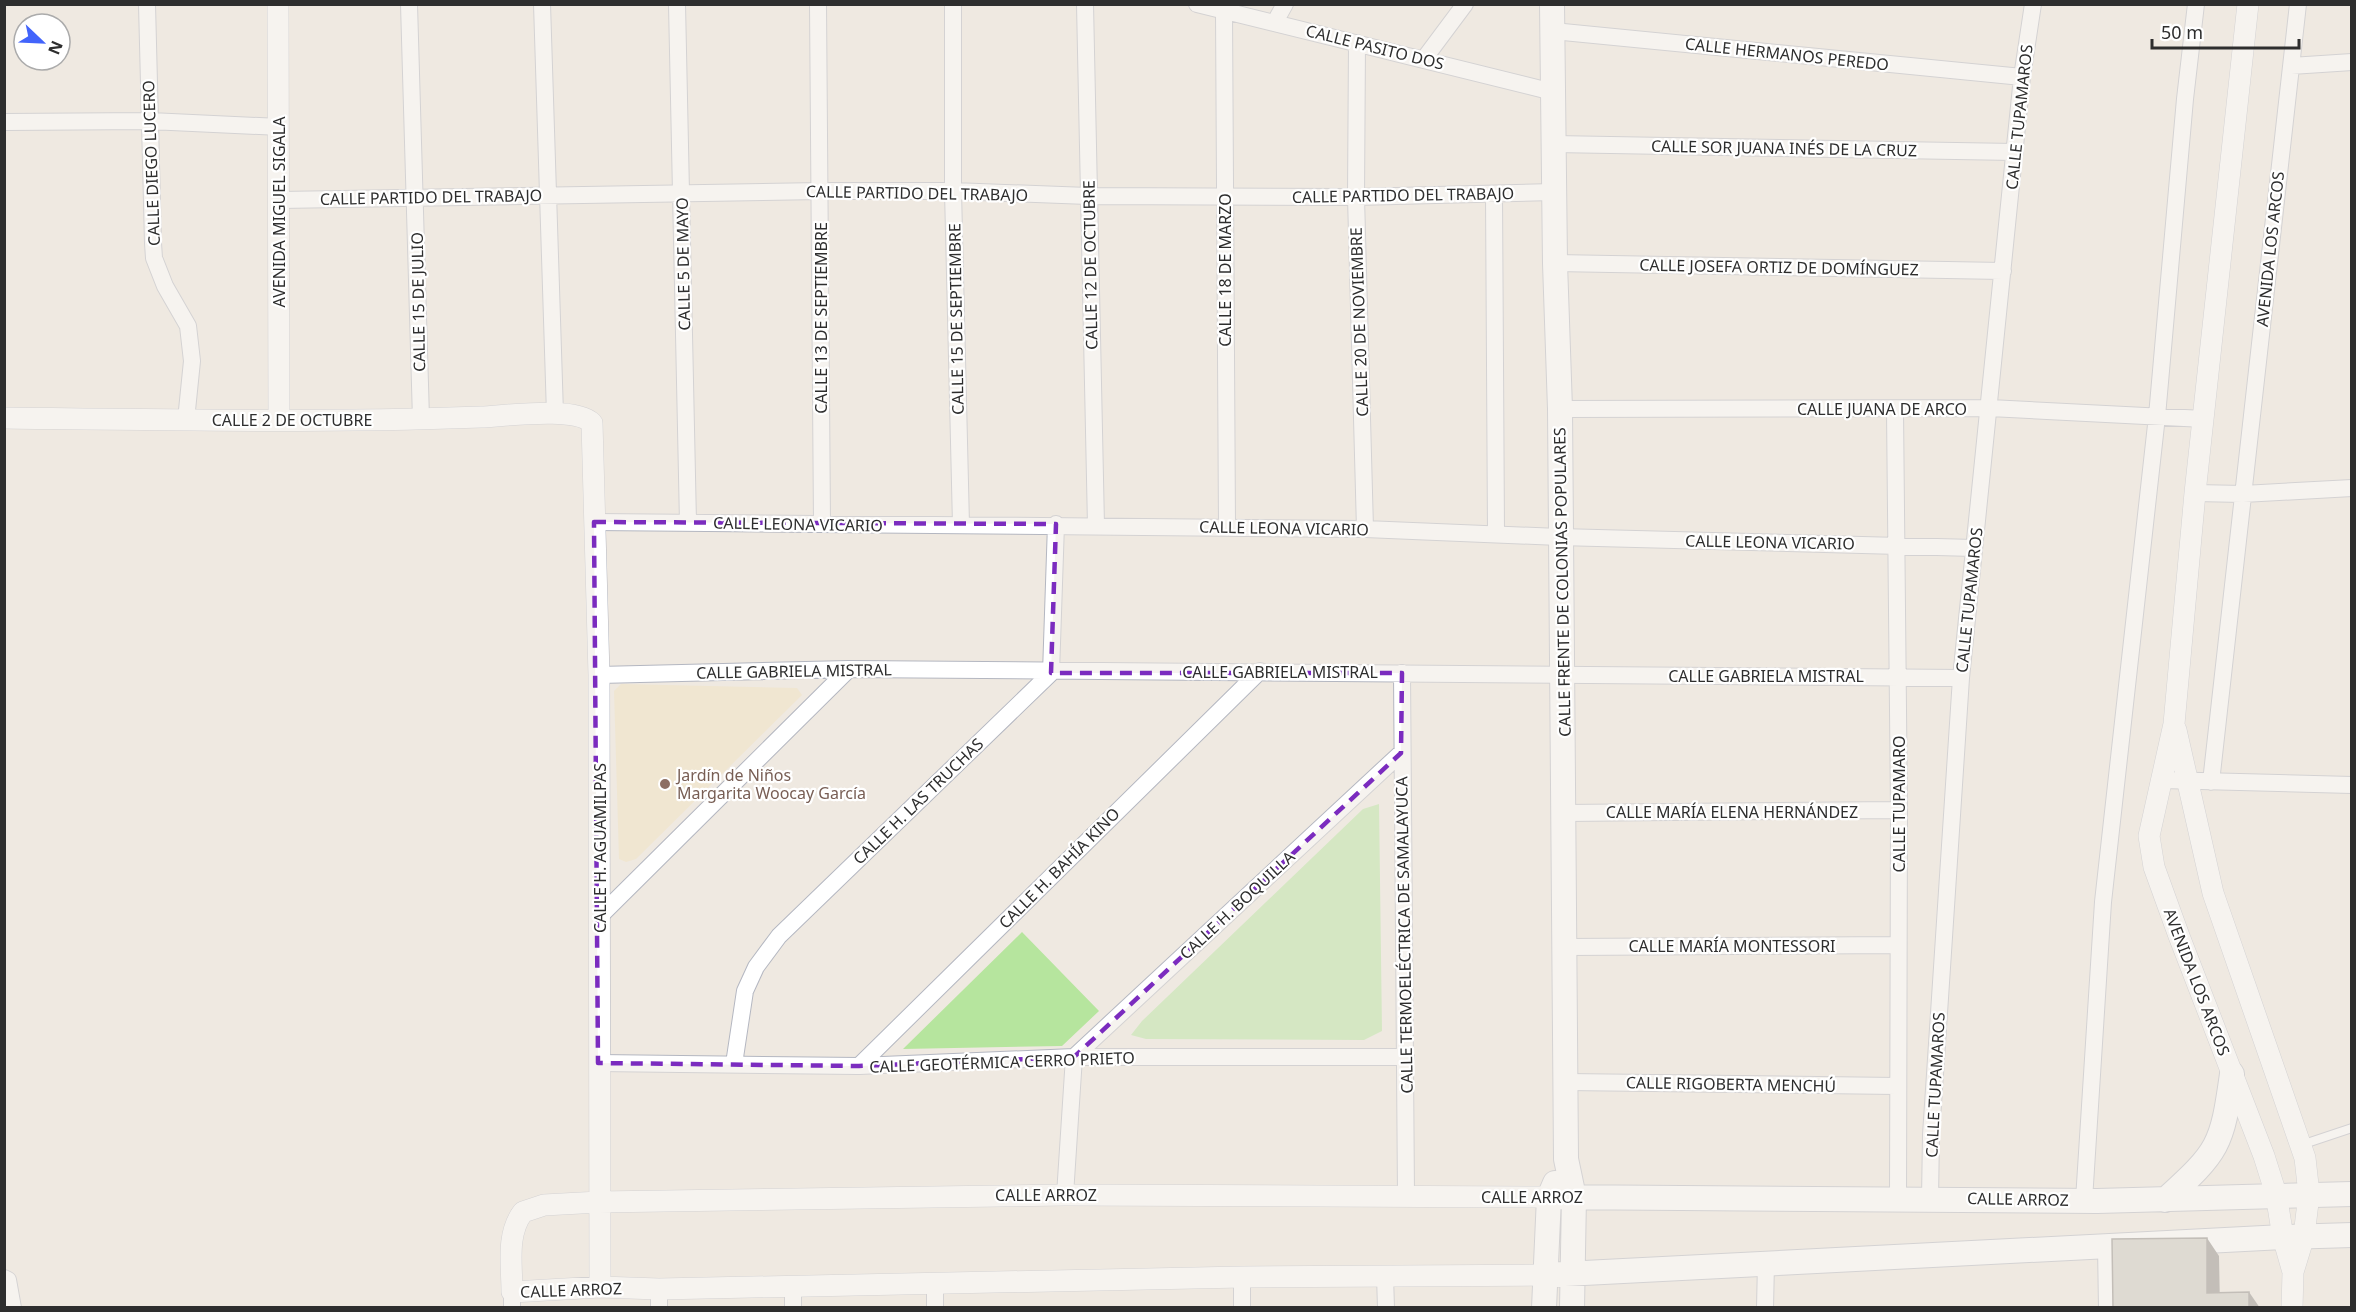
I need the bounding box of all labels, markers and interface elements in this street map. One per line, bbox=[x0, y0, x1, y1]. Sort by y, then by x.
north arrow bbox=[12, 12, 72, 72]
scale bar bbox=[2152, 12, 2299, 50]
street label: CALLE PASITO DOS bbox=[1304, 19, 1447, 75]
text: 50 m bbox=[2161, 20, 2203, 44]
street label: CALLE HERMANOS PEREDO bbox=[1684, 32, 1890, 76]
text: N bbox=[43, 38, 68, 58]
street label: CALLE TUPAMAROS bbox=[2000, 43, 2038, 191]
street label: CALLE DIEGO LUCERO bbox=[137, 80, 165, 246]
street label: AVENIDA MIGUEL SIGALA bbox=[268, 116, 290, 307]
street label: CALLE SOR JUANA INÉS DE LA CRUZ bbox=[1651, 135, 1917, 161]
street label: AVENIDA LOS ARCOS bbox=[2251, 170, 2289, 328]
street label: CALLE PARTIDO DEL TRABAJO bbox=[806, 180, 1028, 206]
street label: CALLE 12 DE OCTUBRE bbox=[1078, 180, 1102, 350]
street label: CALLE PARTIDO DEL TRABAJO bbox=[1292, 182, 1514, 208]
street label: CALLE PARTIDO DEL TRABAJO bbox=[320, 184, 542, 210]
street label: CALLE 18 DE MARZO bbox=[1214, 193, 1236, 347]
street label: CALLE 5 DE MAYO bbox=[671, 197, 695, 331]
street label: CALLE 13 DE SEPTIEMBRE bbox=[810, 222, 832, 414]
street label: CALLE 15 DE SEPTIEMBRE bbox=[943, 223, 969, 415]
street label: CALLE 20 DE NOVIEMBRE bbox=[1345, 227, 1373, 417]
street label: CALLE 15 DE JULIO bbox=[406, 232, 430, 372]
street label: CALLE JOSEFA ORTIZ DE DOMÍNGUEZ bbox=[1639, 254, 1919, 280]
street label: CALLE JUANA DE ARCO bbox=[1797, 398, 1967, 420]
street label: CALLE 2 DE OCTUBRE bbox=[212, 409, 372, 431]
street label: CALLE FRENTE DE COLONIAS POPULARES bbox=[1548, 427, 1576, 737]
street label: CALLE LEONA VICARIO bbox=[713, 512, 883, 536]
street label: CALLE LEONA VICARIO bbox=[1199, 516, 1369, 540]
street label: CALLE TUPAMAROS bbox=[1950, 526, 1988, 674]
street label: CALLE LEONA VICARIO bbox=[1685, 530, 1855, 554]
street label: CALLE GABRIELA MISTRAL bbox=[696, 658, 892, 684]
street label: CALLE GABRIELA MISTRAL bbox=[1182, 661, 1378, 683]
street label: CALLE GABRIELA MISTRAL bbox=[1668, 665, 1864, 687]
street label: CALLE H. LAS TRUCHAS bbox=[848, 733, 988, 869]
street label: CALLE TUPAMARO bbox=[1888, 735, 1910, 873]
street label: CALLE H. AGUAMILPAS bbox=[589, 763, 611, 933]
place label: Jardín de Niños Margarita Woocay García bbox=[675, 764, 866, 804]
street label: CALLE TERMOELÉCTRICA DE SAMALAYUCA bbox=[1390, 775, 1418, 1094]
marker: Jardín de Niños Margarita Woocay García bbox=[658, 777, 672, 791]
street label: CALLE MARÍA ELENA HERNÁNDEZ bbox=[1606, 801, 1858, 823]
street label: CALLE H. BAHÍA KINO bbox=[994, 803, 1124, 933]
street label: CALLE H. BOQUILLA bbox=[1175, 845, 1300, 964]
street label: AVENIDA LOS ARCOS bbox=[2159, 905, 2235, 1059]
street label: CALLE MARÍA MONTESSORI bbox=[1628, 935, 1836, 957]
street label: CALLE TUPAMAROS bbox=[1920, 1011, 1950, 1158]
street label: CALLE GEOTÉRMICA CERRO PRIETO bbox=[869, 1046, 1135, 1078]
street label: CALLE RIGOBERTA MENCHÚ bbox=[1626, 1071, 1836, 1097]
street label: CALLE ARROZ bbox=[995, 1184, 1097, 1206]
street label: CALLE ARROZ bbox=[1481, 1186, 1583, 1208]
street label: CALLE ARROZ bbox=[1967, 1187, 2069, 1211]
street label: CALLE ARROZ bbox=[520, 1277, 622, 1303]

